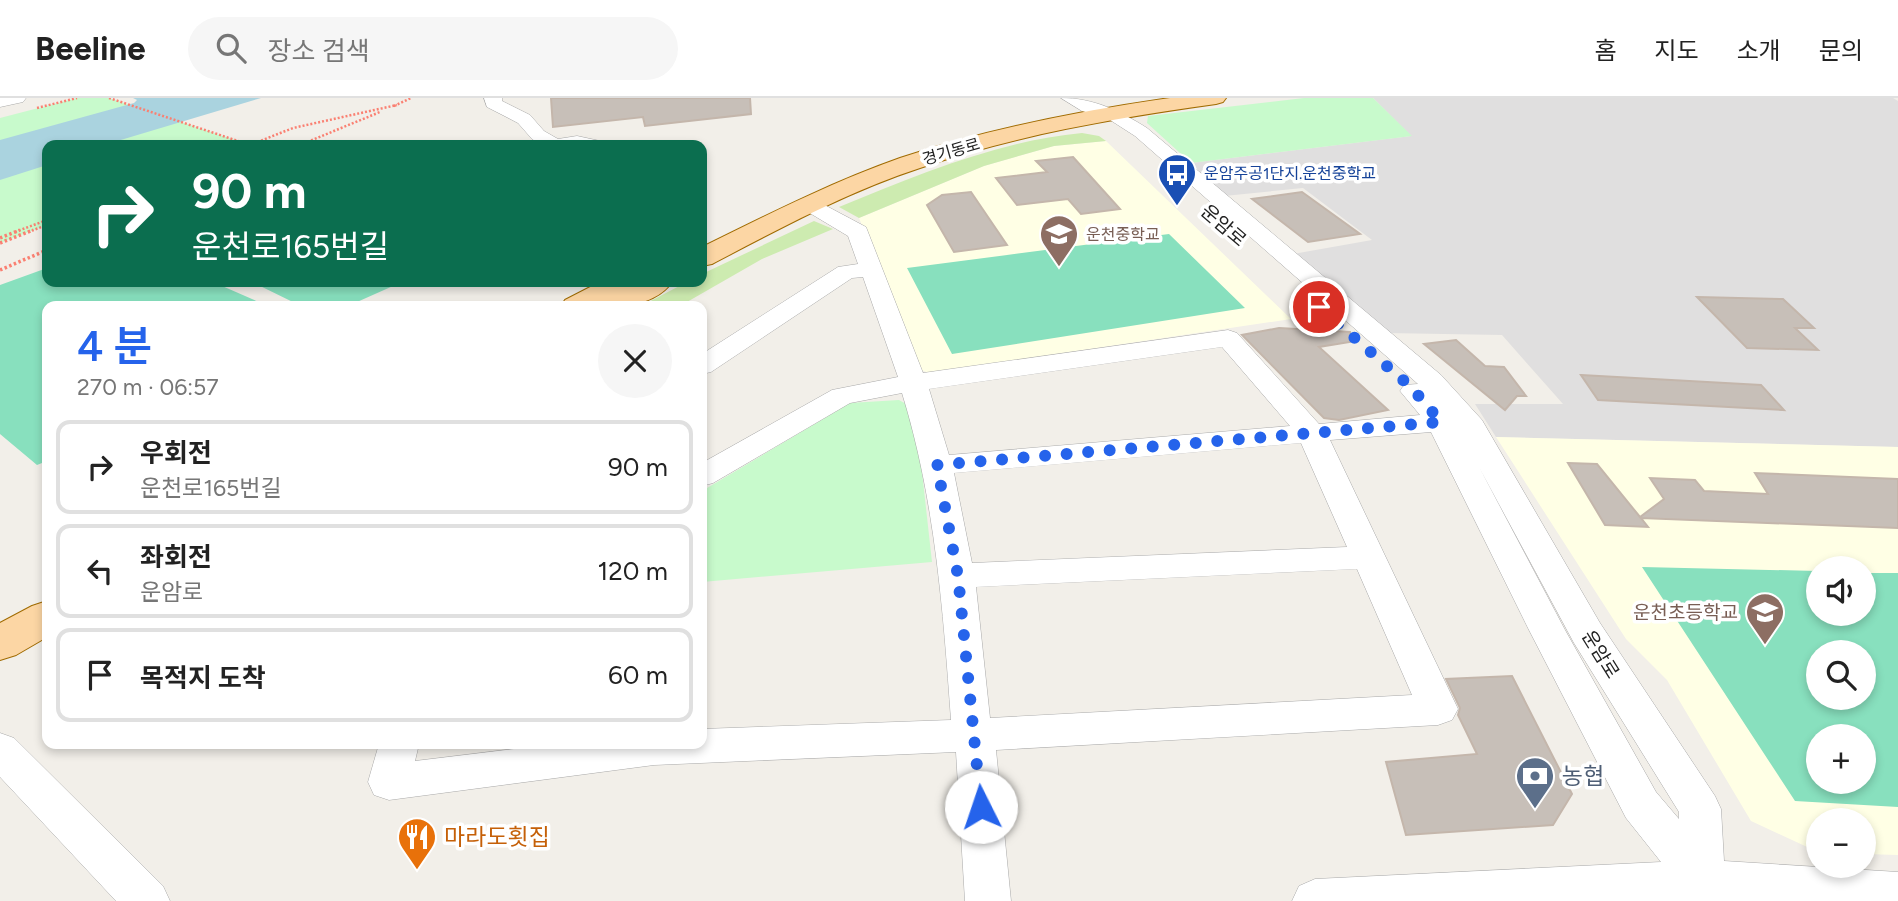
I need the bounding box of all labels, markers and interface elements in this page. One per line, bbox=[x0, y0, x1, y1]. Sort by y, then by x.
search box bbox=[188, 17, 678, 80]
text: Beeline bbox=[35, 29, 146, 68]
icon: search bbox=[212, 29, 250, 67]
text: 장소 검색 bbox=[268, 35, 370, 67]
text: 홈 bbox=[1594, 36, 1616, 65]
text: 지도 bbox=[1654, 36, 1699, 65]
text: 소개 bbox=[1737, 36, 1781, 65]
text: 문의 bbox=[1819, 36, 1863, 65]
street label: 경기동로 bbox=[920, 134, 982, 169]
bus stop icon: 운암주공1단지.운천중학교 bbox=[1156, 152, 1198, 207]
text: 90 m bbox=[192, 161, 307, 220]
place label: 운암주공1단지.운천중학교 bbox=[1204, 164, 1376, 183]
icon: right bbox=[77, 168, 168, 259]
street label: 운암로 bbox=[1196, 199, 1251, 251]
school or university icon: 운천중학교 bbox=[1038, 213, 1080, 268]
place label: 운천중학교 bbox=[1086, 225, 1160, 244]
text: 운천로165번길 bbox=[192, 228, 389, 266]
pin bbox=[1289, 277, 1349, 337]
icon: arrive bbox=[1300, 288, 1338, 326]
text: 4 분 bbox=[77, 321, 152, 372]
button: close bbox=[598, 324, 672, 398]
text: 270 m · 06:57 bbox=[77, 373, 219, 401]
text: 우회전 bbox=[140, 437, 212, 469]
icon: right bbox=[81, 448, 119, 486]
text: 90 m bbox=[608, 451, 668, 483]
text: 운천로165번길 bbox=[140, 474, 282, 502]
text: 좌회전 bbox=[140, 541, 212, 573]
icon: left bbox=[81, 552, 119, 590]
text: 120 m bbox=[598, 555, 668, 587]
map controls bbox=[1806, 556, 1876, 878]
button: sound bbox=[1806, 556, 1876, 626]
text: 운암로 bbox=[140, 578, 203, 606]
school or university icon: 운천초등학교 bbox=[1744, 591, 1786, 646]
place label: 운천초등학교 bbox=[1633, 601, 1738, 624]
street label: 운암로 bbox=[1577, 626, 1624, 683]
button: search bbox=[1806, 640, 1876, 710]
icon: arrive bbox=[81, 656, 119, 694]
text: 60 m bbox=[608, 659, 668, 691]
text: 목적지 도착 bbox=[140, 662, 266, 694]
button: + bbox=[1806, 724, 1876, 794]
bank icon: 농협 bbox=[1514, 755, 1556, 810]
place label: 농협 bbox=[1562, 762, 1604, 790]
position arrow bbox=[944, 770, 1018, 844]
button: − bbox=[1806, 808, 1876, 878]
restaurant icon: 마라도횟집 bbox=[396, 816, 438, 871]
place label: 마라도횟집 bbox=[444, 823, 550, 851]

